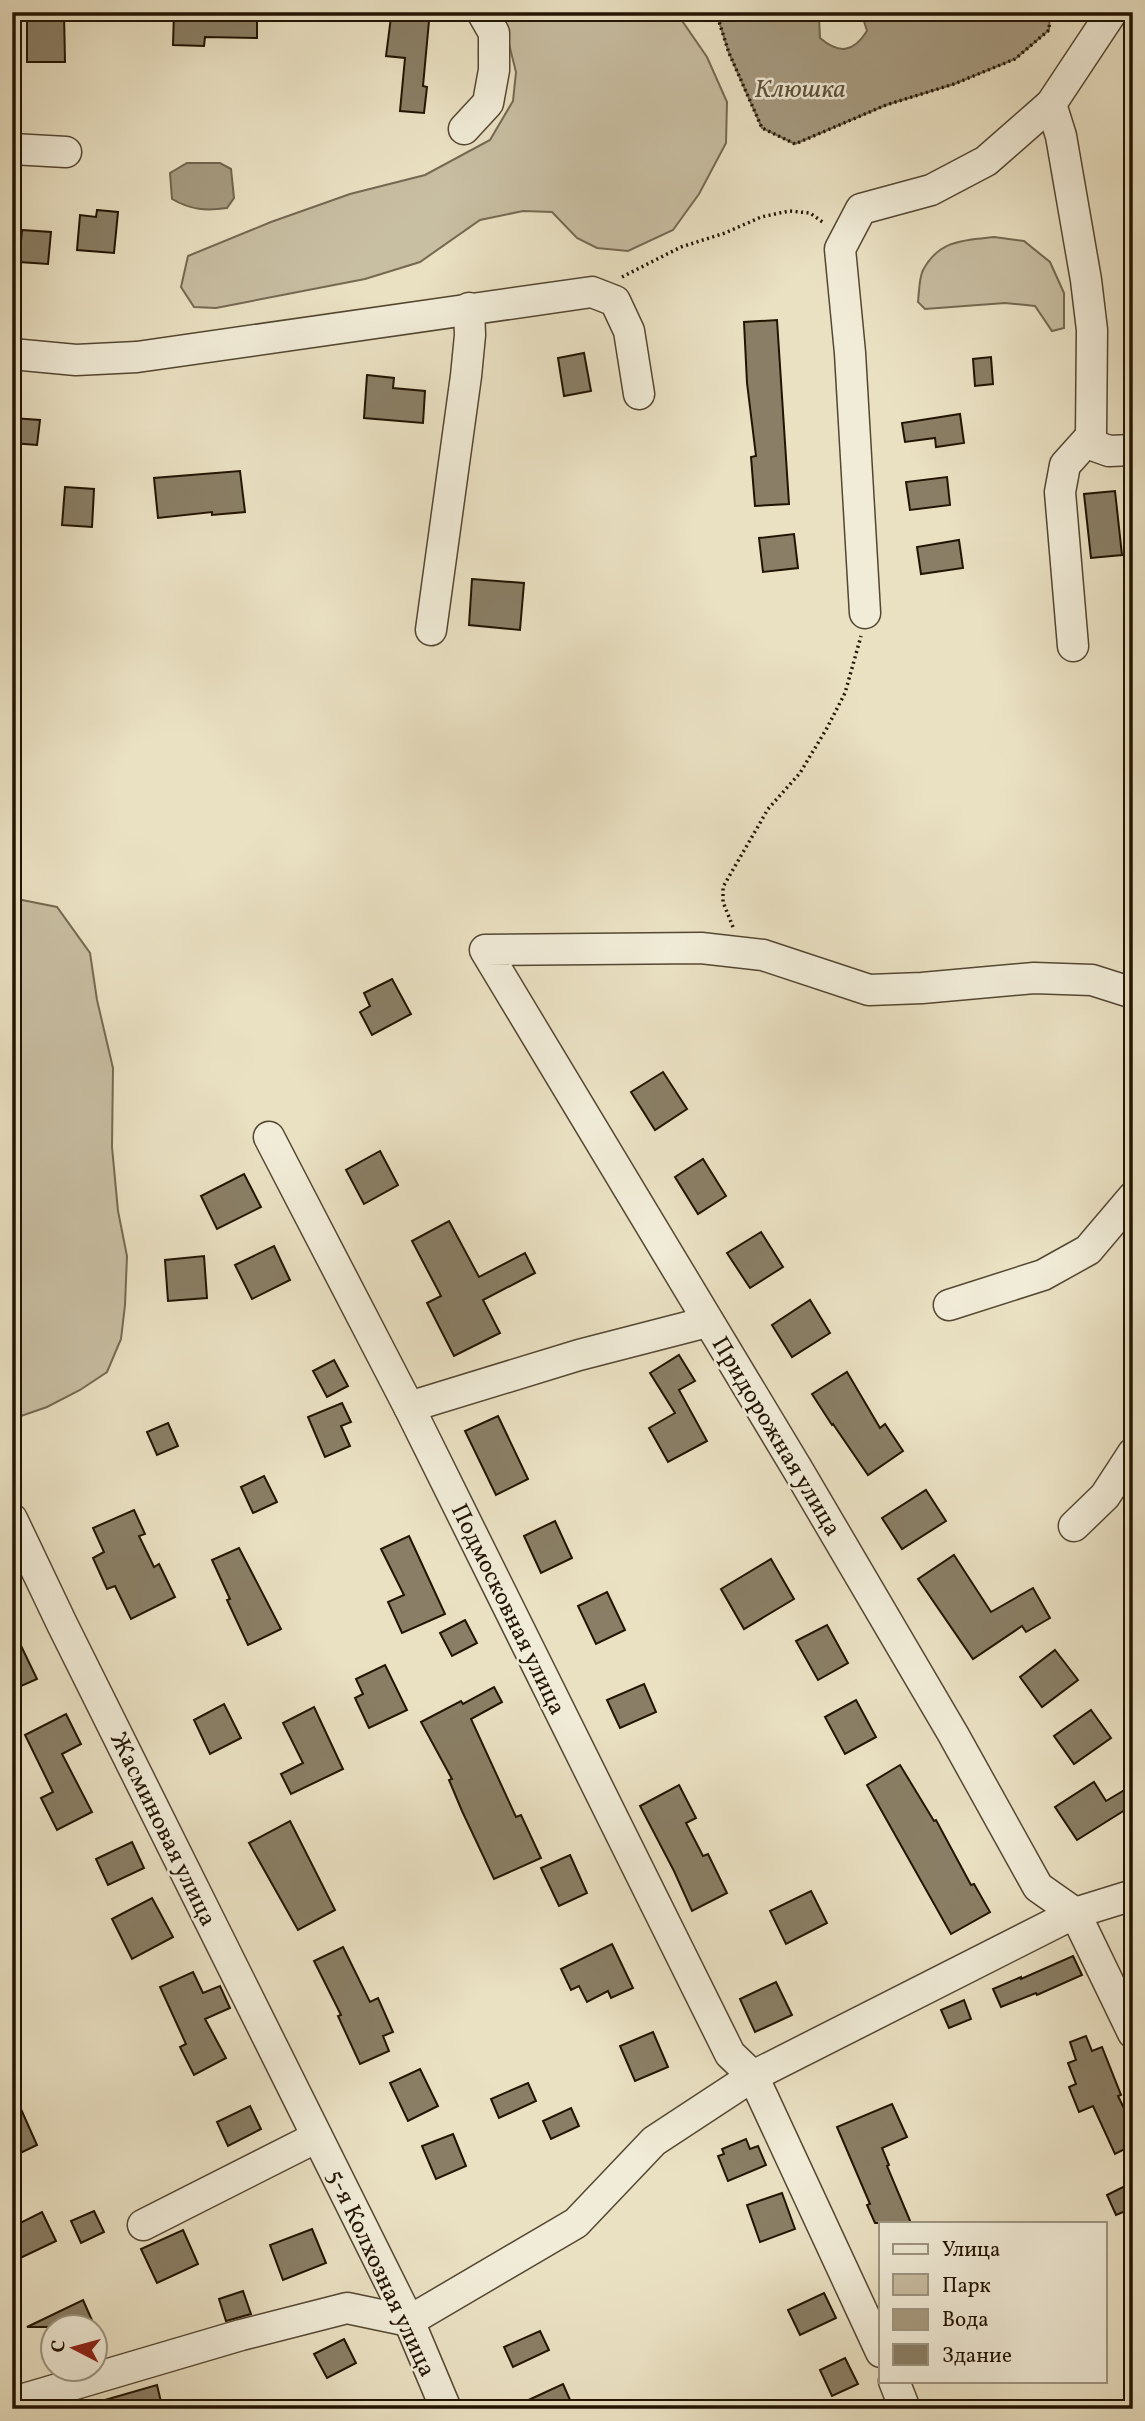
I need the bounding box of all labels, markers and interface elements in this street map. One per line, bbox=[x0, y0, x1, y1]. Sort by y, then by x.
water label: Клюшка bbox=[754, 72, 846, 108]
street label: Придорожная улица bbox=[702, 1331, 848, 1543]
street label: Подмосковная улица bbox=[441, 1498, 573, 1721]
street label: Жасминовая улица bbox=[100, 1727, 224, 1933]
street label: 5-я Колхозная улица bbox=[317, 2165, 443, 2383]
legend bbox=[879, 2222, 1106, 2382]
text: Улица bbox=[942, 2236, 1000, 2265]
text: Парк bbox=[942, 2272, 991, 2301]
text: Вода bbox=[942, 2306, 989, 2335]
north arrow bbox=[38, 2312, 108, 2382]
text: С bbox=[46, 2339, 73, 2354]
text: Здание bbox=[942, 2342, 1012, 2371]

